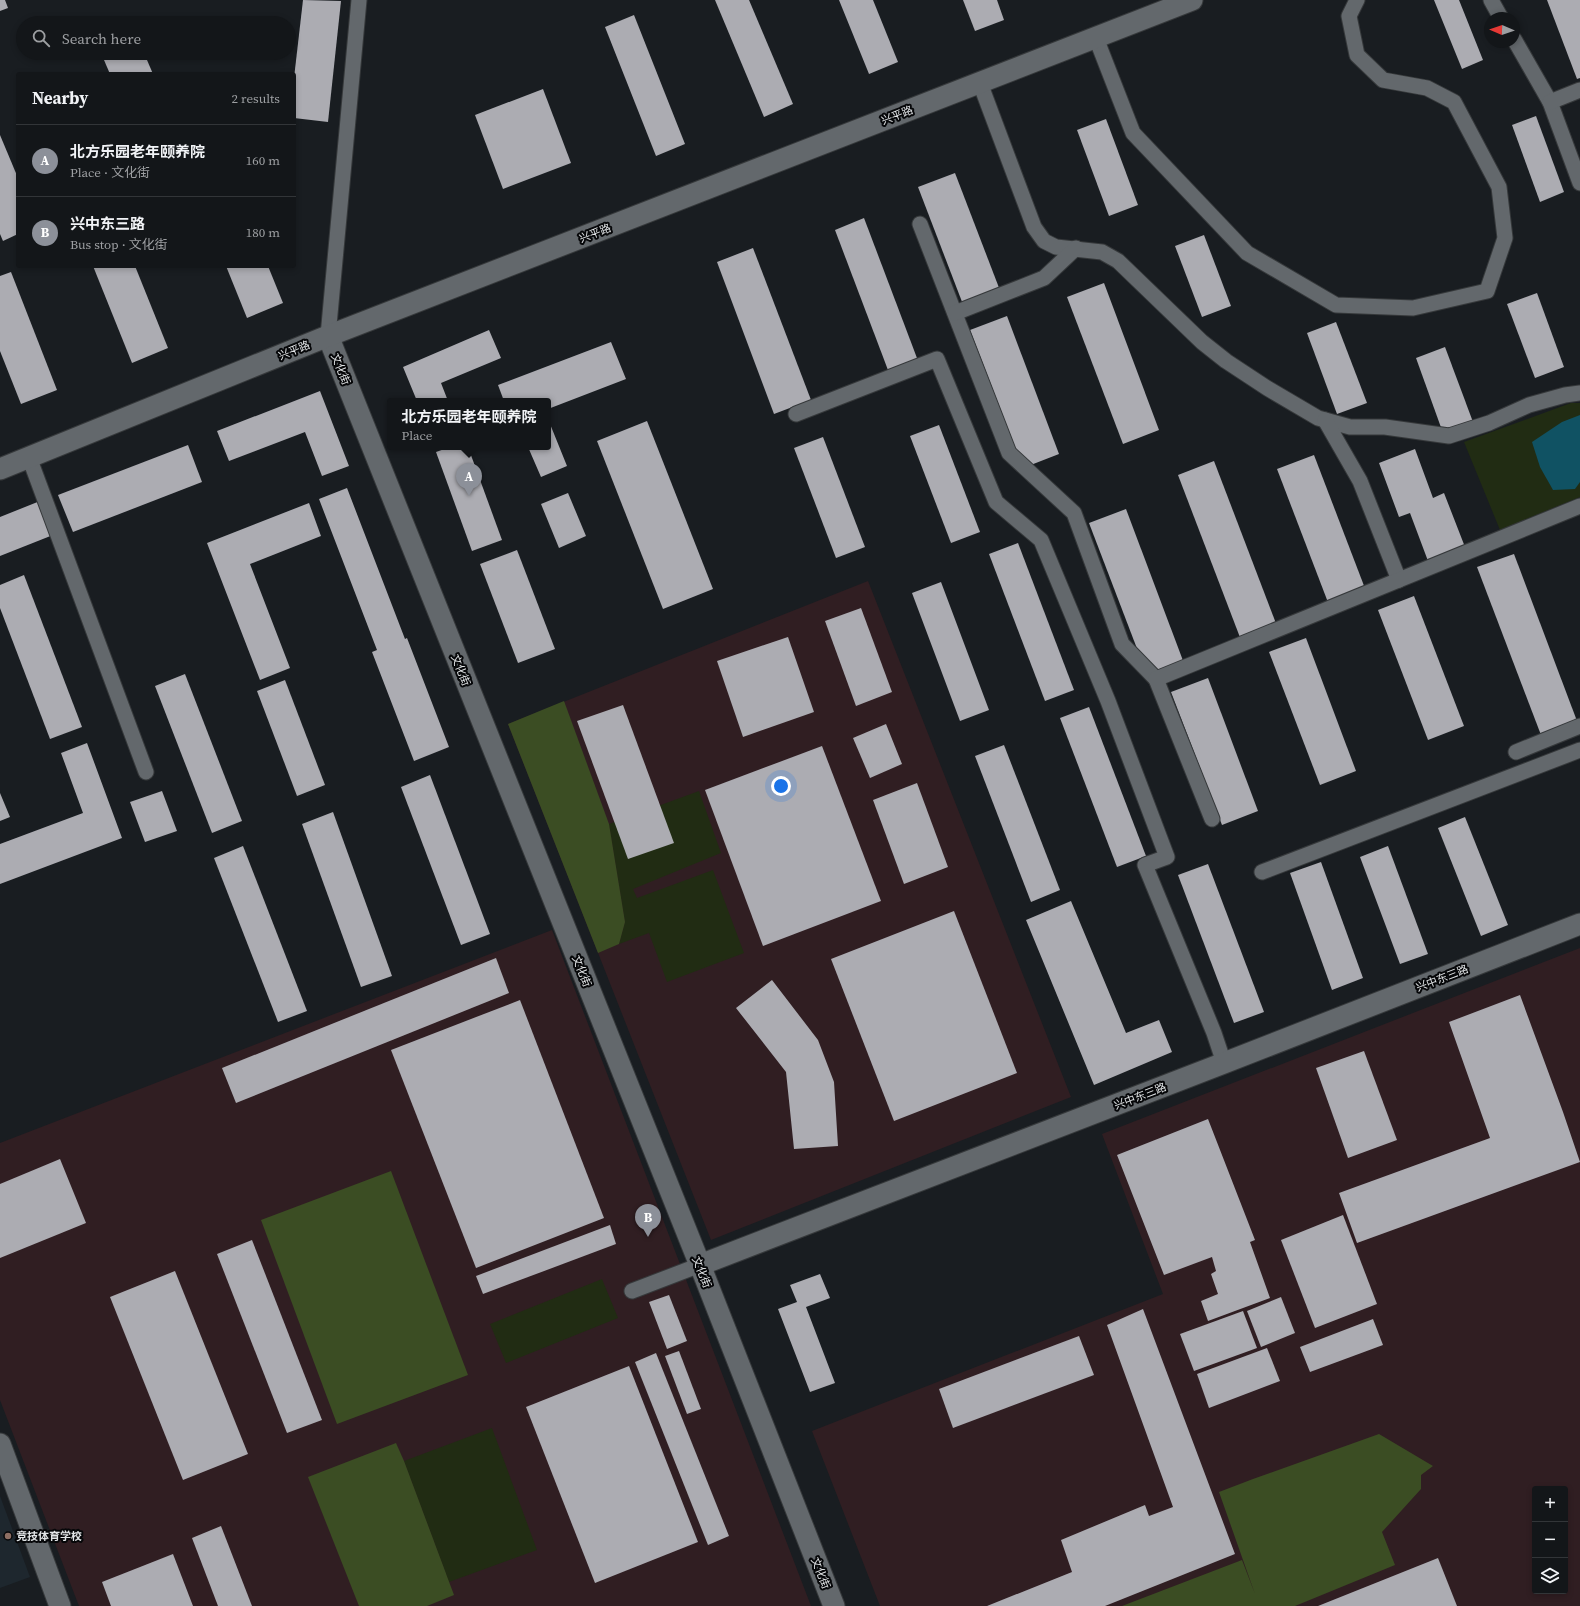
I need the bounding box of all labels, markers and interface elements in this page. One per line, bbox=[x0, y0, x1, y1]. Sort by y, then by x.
north arrow bbox=[1484, 12, 1520, 48]
search box bbox=[16, 16, 296, 60]
icon: search bbox=[30, 27, 52, 49]
text: Search here bbox=[62, 28, 141, 49]
text: Nearby bbox=[32, 86, 88, 110]
text: 2 results bbox=[232, 90, 280, 107]
street label: 兴平路 bbox=[879, 103, 915, 128]
text: 北方乐园老年颐养院 bbox=[70, 141, 205, 162]
text: A bbox=[41, 152, 49, 169]
text: 160 m bbox=[246, 152, 280, 169]
text: Place · 文化街 bbox=[70, 164, 150, 181]
text: 兴中东三路 bbox=[70, 213, 145, 234]
street label: 兴平路 bbox=[577, 221, 613, 246]
text: B bbox=[41, 224, 49, 241]
text: 180 m bbox=[246, 224, 280, 241]
text: Bus stop · 文化街 bbox=[70, 236, 168, 253]
street label: 兴平路 bbox=[276, 337, 312, 364]
street label: 文化街 bbox=[327, 351, 354, 387]
popup bbox=[387, 398, 551, 450]
text: 北方乐园老年颐养院 bbox=[401, 406, 537, 427]
text: Place bbox=[401, 427, 432, 444]
pin: A bbox=[456, 463, 482, 496]
street label: 文化街 bbox=[447, 652, 474, 688]
your location bbox=[771, 776, 791, 796]
street label: 文化街 bbox=[568, 953, 595, 989]
street label: 兴中东三路 bbox=[1414, 962, 1471, 995]
street label: 兴中东三路 bbox=[1112, 1080, 1169, 1113]
pin: B bbox=[635, 1204, 661, 1237]
street label: 文化街 bbox=[688, 1254, 715, 1290]
map controls bbox=[1532, 1486, 1568, 1594]
button: + bbox=[1532, 1486, 1568, 1522]
button: − bbox=[1532, 1522, 1568, 1558]
place label: 竞技体育学校 bbox=[16, 1529, 82, 1544]
marker: 竞技体育学校 bbox=[3, 1531, 13, 1541]
street label: 文化街 bbox=[807, 1555, 834, 1591]
button: layers bbox=[1532, 1558, 1568, 1594]

